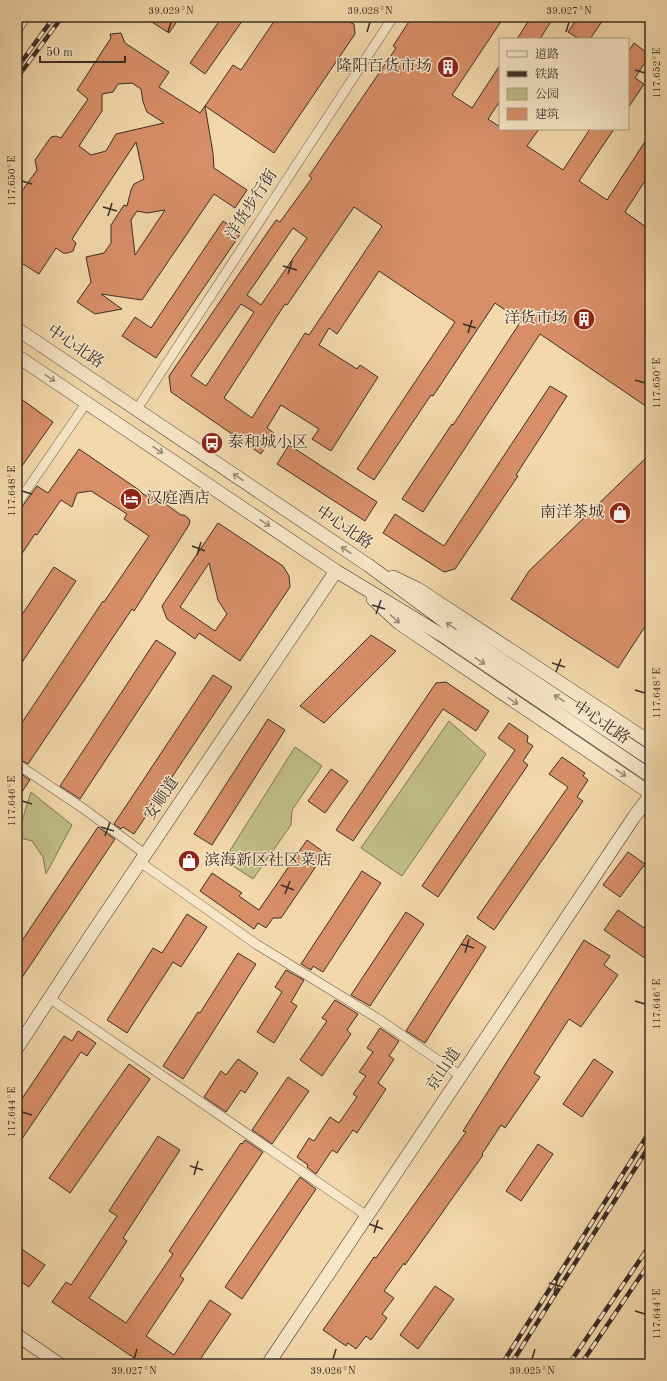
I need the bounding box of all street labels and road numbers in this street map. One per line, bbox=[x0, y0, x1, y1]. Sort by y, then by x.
street label: 洋货步行街 bbox=[222, 166, 280, 243]
street label: 中心北路 bbox=[44, 321, 107, 372]
street label: 中心北路 bbox=[313, 502, 376, 553]
street label: 中心北路 bbox=[570, 697, 633, 748]
street label: 安顺道 bbox=[140, 774, 182, 823]
street label: 京山道 bbox=[422, 1045, 464, 1094]

